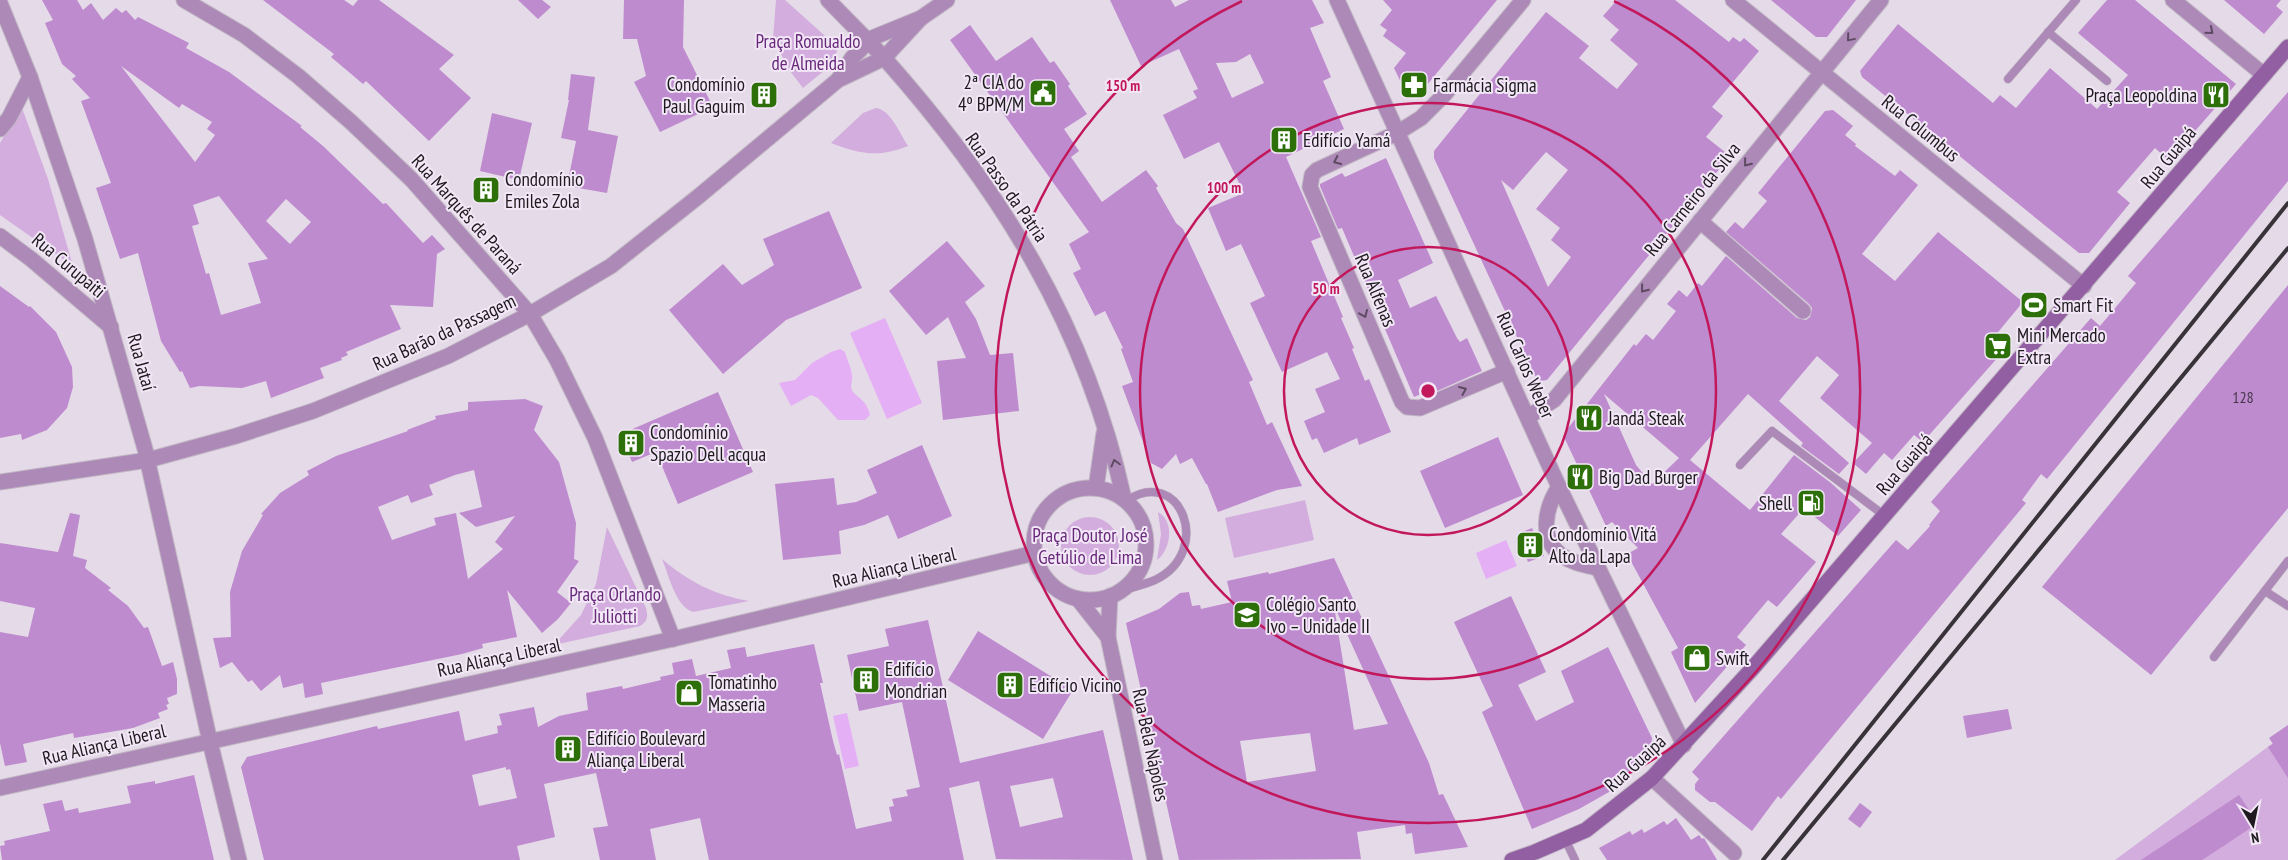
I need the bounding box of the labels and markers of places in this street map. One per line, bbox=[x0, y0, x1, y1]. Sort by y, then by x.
place label: 2ª CIA do 4º BPM/M bbox=[958, 70, 1024, 116]
pharmacy icon: Farmácia Sigma bbox=[1399, 70, 1429, 100]
place label: Condomínio Paul Gaguim bbox=[663, 72, 745, 118]
place label: Farmácia Sigma bbox=[1433, 73, 1537, 97]
public building icon: 2ª CIA do 4º BPM/M bbox=[1028, 78, 1058, 108]
building icon: Condomínio Paul Gaguim bbox=[749, 80, 779, 110]
restaurant icon: Praça Leopoldina bbox=[2201, 80, 2231, 110]
place label: Praça Leopoldina bbox=[2086, 83, 2197, 107]
building icon: Edifício Yamá bbox=[1269, 125, 1299, 155]
place label: Edifício Yamá bbox=[1303, 128, 1390, 152]
place label: Condomínio Emiles Zola bbox=[505, 167, 583, 213]
building icon: Condomínio Emiles Zola bbox=[471, 175, 501, 205]
sports icon: Smart Fit bbox=[2019, 290, 2049, 320]
place label: Smart Fit bbox=[2053, 293, 2114, 317]
place label: Mini Mercado Extra bbox=[2017, 323, 2106, 369]
supermarket icon: Mini Mercado Extra bbox=[1983, 331, 2013, 361]
centre of rings bbox=[1419, 382, 1437, 400]
restaurant icon: Jandá Steak bbox=[1574, 403, 1604, 433]
place label: Jandá Steak bbox=[1607, 406, 1685, 430]
place label: Condomínio Spazio Dell acqua bbox=[650, 420, 766, 466]
building icon: Condomínio Spazio Dell acqua bbox=[616, 428, 646, 458]
restaurant icon: Big Dad Burger bbox=[1565, 462, 1595, 492]
place label: Big Dad Burger bbox=[1599, 465, 1699, 489]
fuel station icon: Shell bbox=[1796, 488, 1826, 518]
place label: Shell bbox=[1759, 491, 1793, 515]
place label: Condomínio Vitá Alto da Lapa bbox=[1549, 522, 1657, 568]
building icon: Condomínio Vitá Alto da Lapa bbox=[1515, 530, 1545, 560]
place label: Colégio Santo Ivo – Unidade II bbox=[1266, 592, 1370, 638]
school or university icon: Colégio Santo Ivo – Unidade II bbox=[1232, 600, 1262, 630]
shop icon: Swift bbox=[1682, 643, 1712, 673]
place label: Swift bbox=[1716, 646, 1750, 670]
place label: Edifício Mondrian bbox=[885, 657, 947, 703]
building icon: Edifício Mondrian bbox=[851, 665, 881, 695]
place label: Tomatinho Masseria bbox=[708, 670, 777, 716]
building icon: Edifício Vicino bbox=[995, 670, 1025, 700]
place label: Edifício Vicino bbox=[1029, 673, 1122, 697]
shop icon: Tomatinho Masseria bbox=[674, 678, 704, 708]
place label: Edifício Boulevard Aliança Liberal bbox=[587, 726, 705, 772]
building icon: Edifício Boulevard Aliança Liberal bbox=[553, 734, 583, 764]

